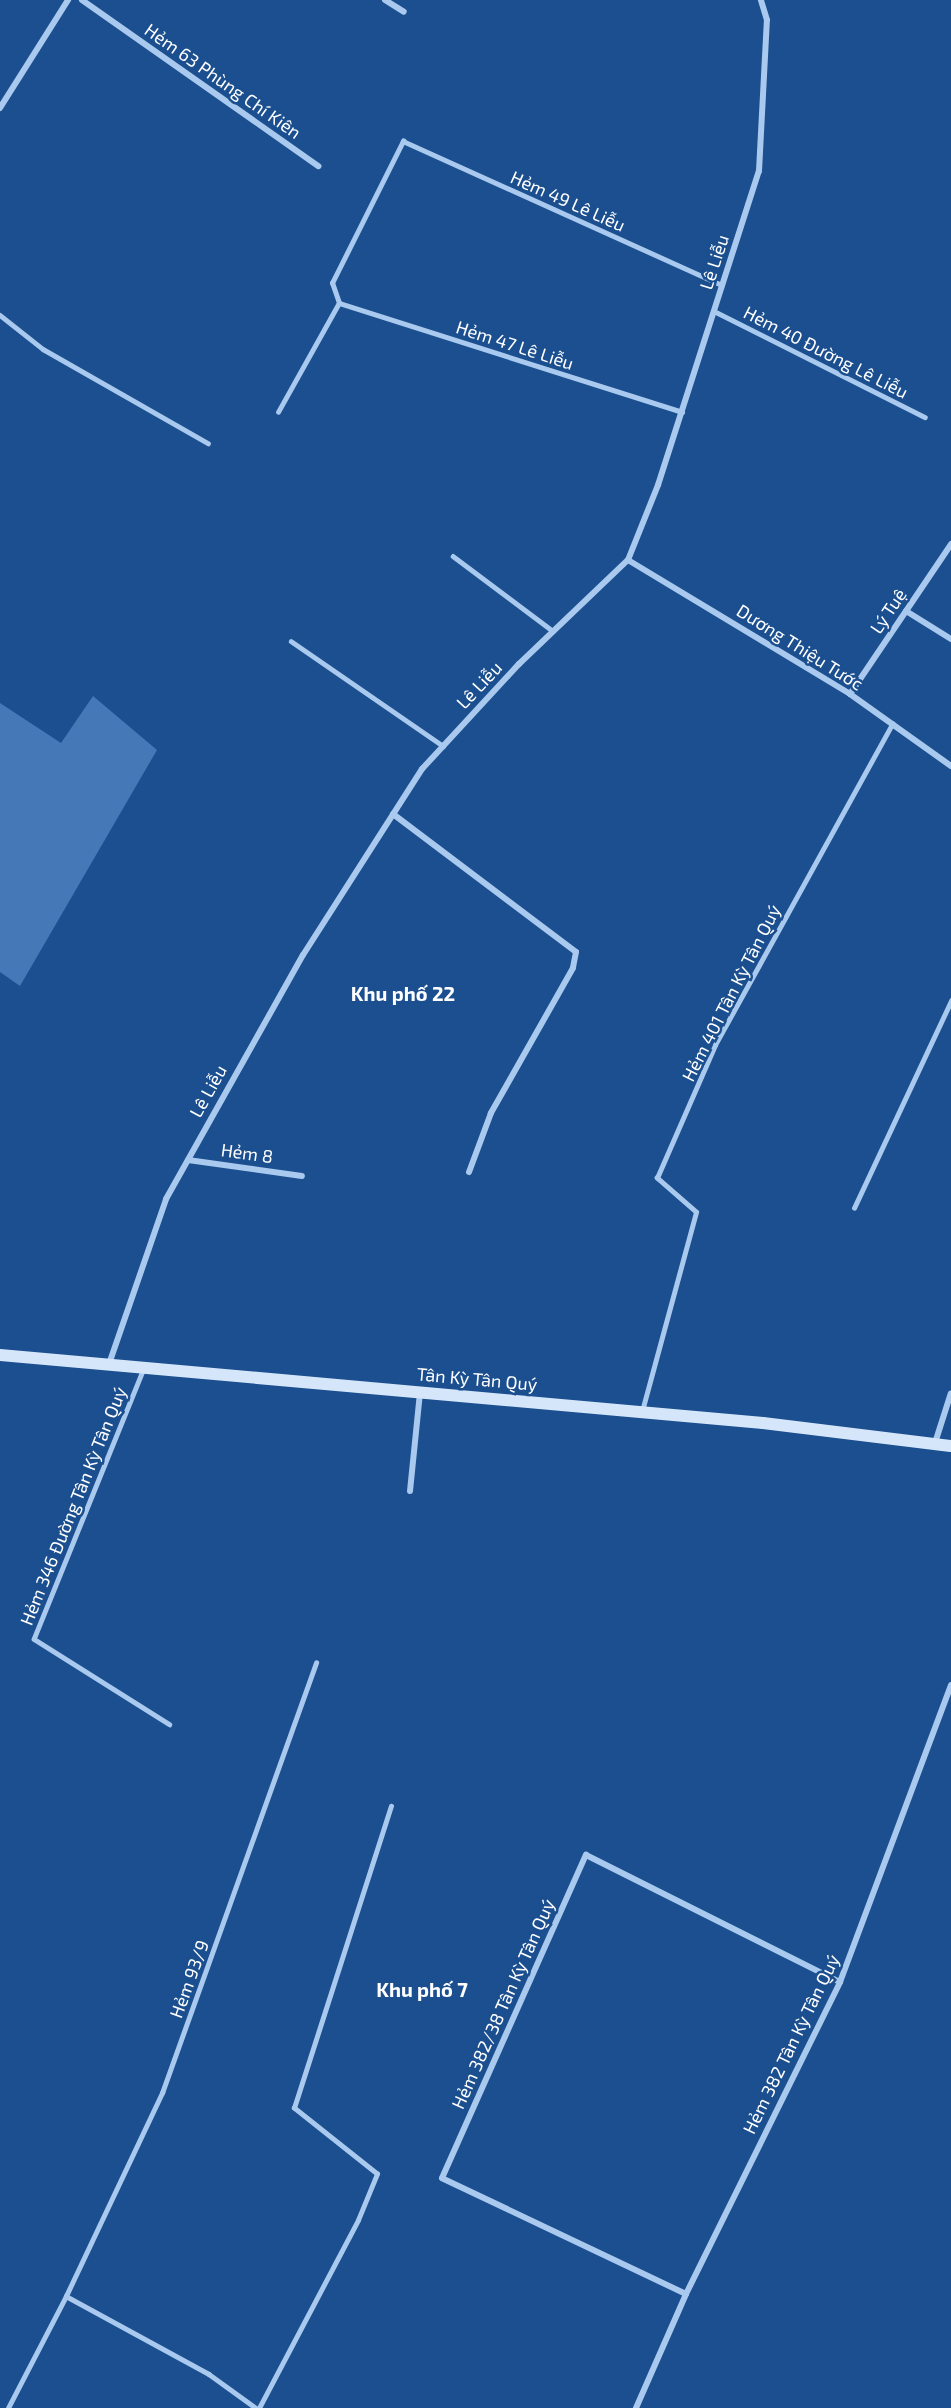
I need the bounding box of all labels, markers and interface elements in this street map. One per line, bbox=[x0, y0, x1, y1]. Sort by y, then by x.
street label: Hẻm 63 Phùng Chí Kiên bbox=[141, 19, 305, 143]
street label: Hẻm 49 Lê Liễu bbox=[507, 166, 629, 236]
street label: Lê Liễu bbox=[695, 232, 733, 292]
street label: Hẻm 40 Đường Lê Liễu bbox=[740, 301, 912, 403]
street label: Hẻm 47 Lê Liễu bbox=[454, 316, 576, 374]
street label: Lý Tuệ bbox=[865, 584, 911, 638]
street label: Dương Thiệu Tước bbox=[732, 599, 868, 695]
street label: Lê Liễu bbox=[452, 657, 506, 713]
street label: Hẻm 401 Tân Kỳ Tân Quý bbox=[677, 901, 785, 1085]
district label: Khu phố 22 bbox=[351, 981, 455, 1005]
street label: Lê Liễu bbox=[185, 1061, 231, 1121]
street label: Hẻm 8 bbox=[220, 1139, 274, 1167]
street label: Tân Kỳ Tân Quý bbox=[415, 1363, 539, 1395]
street label: Hẻm 346 Đường Tân Kỳ Tân Quý bbox=[15, 1383, 131, 1629]
street label: Hẻm 382/38 Tân Kỳ Tân Quý bbox=[447, 1895, 559, 2113]
street label: Hẻm 93/9 bbox=[165, 1937, 213, 2021]
street label: Hẻm 382 Tân Kỳ Tân Quý bbox=[738, 1950, 844, 2138]
district label: Khu phố 7 bbox=[376, 1977, 468, 2001]

